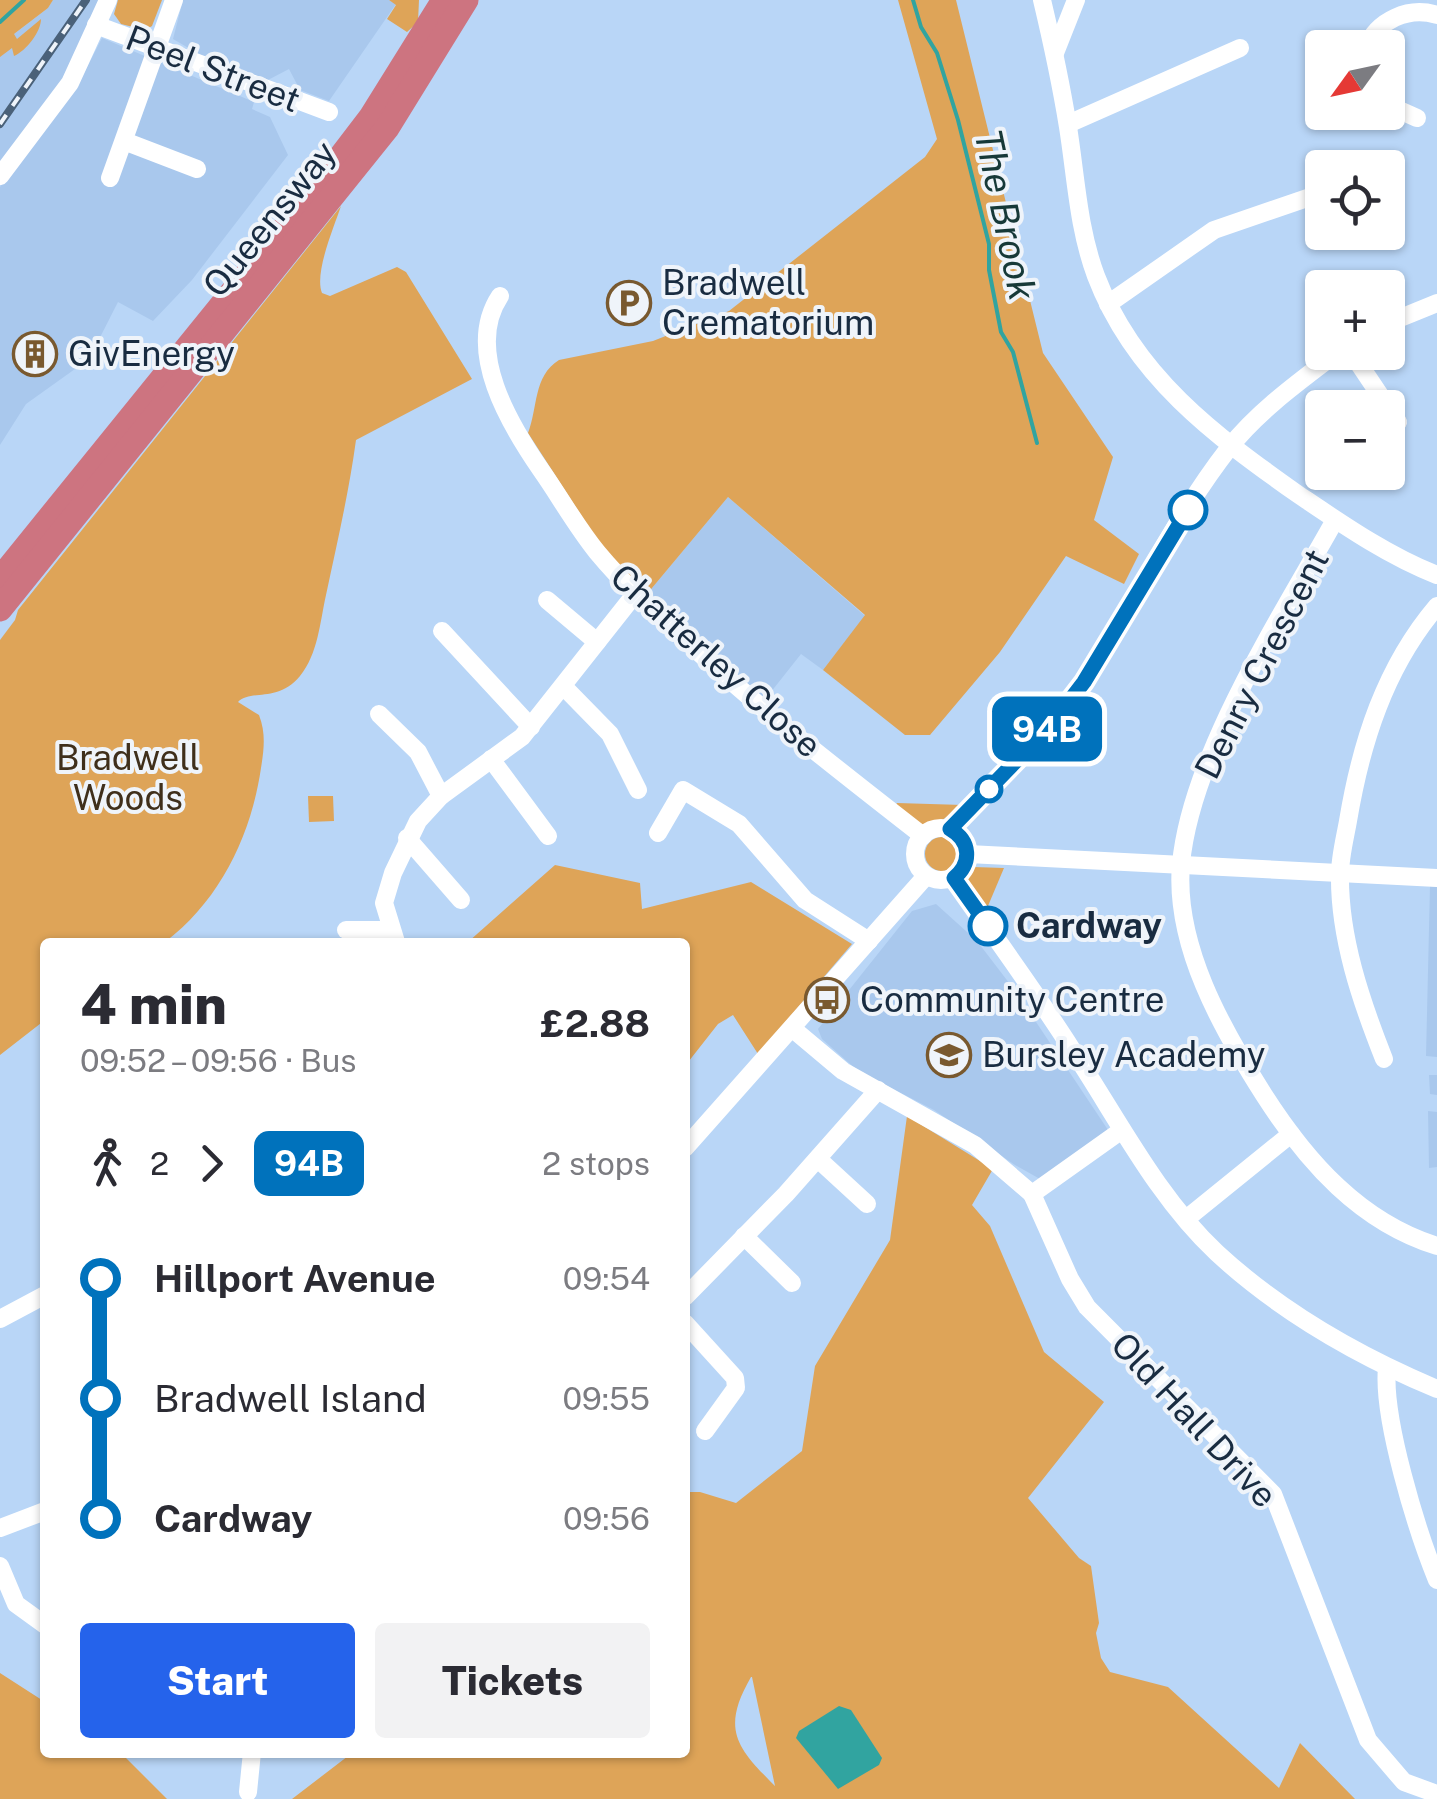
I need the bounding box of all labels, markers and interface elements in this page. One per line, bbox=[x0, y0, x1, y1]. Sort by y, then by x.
street label: Peel Street bbox=[120, 17, 306, 120]
north arrow bbox=[1305, 30, 1405, 130]
map controls bbox=[1305, 30, 1405, 490]
water label: The Brook bbox=[966, 126, 1046, 305]
street label: Queensway bbox=[194, 133, 345, 305]
button: locate bbox=[1305, 150, 1405, 250]
place label: Bradwell Crematorium bbox=[662, 262, 874, 343]
button: + bbox=[1305, 270, 1405, 370]
parking icon: Bradwell Crematorium bbox=[606, 280, 652, 326]
building icon: GivEnergy bbox=[12, 331, 58, 377]
place label: GivEnergy bbox=[68, 333, 235, 374]
button: − bbox=[1305, 390, 1405, 490]
unlabelled marker bbox=[1169, 491, 1207, 529]
street label: Denry Crescent bbox=[1186, 542, 1337, 785]
street label: Chatterley Close bbox=[603, 555, 830, 766]
line badge: 94B bbox=[990, 696, 1104, 762]
text: 94B bbox=[1012, 709, 1082, 750]
park label: Bradwell Woods bbox=[56, 737, 200, 818]
unlabelled marker bbox=[976, 776, 1002, 802]
place label: Cardway bbox=[1016, 905, 1162, 946]
marker: Cardway bbox=[969, 907, 1007, 945]
text: 4 min bbox=[80, 972, 227, 1036]
bus stop icon: Community Centre bbox=[804, 977, 850, 1023]
place label: Community Centre bbox=[860, 979, 1165, 1020]
text: £2.88 bbox=[540, 1001, 650, 1046]
school or university icon: Bursley Academy bbox=[926, 1032, 972, 1078]
place label: Bursley Academy bbox=[982, 1034, 1265, 1075]
text: 09:52 – 09:56 · Bus bbox=[80, 1042, 357, 1079]
icon: walk bbox=[80, 1136, 135, 1191]
icon: forward bbox=[184, 1136, 239, 1191]
text: 94B bbox=[274, 1143, 344, 1184]
text: 2 bbox=[150, 1145, 169, 1182]
text: 2 stops bbox=[542, 1145, 650, 1182]
text: Hillport Avenue bbox=[154, 1256, 436, 1301]
text: 09:54 bbox=[563, 1260, 650, 1297]
street label: Old Hall Drive bbox=[1103, 1324, 1286, 1515]
text: Bradwell Island bbox=[154, 1376, 427, 1421]
text: 09:55 bbox=[562, 1380, 650, 1417]
text: Cardway bbox=[154, 1496, 313, 1541]
text: 09:56 bbox=[563, 1500, 650, 1537]
button: Start bbox=[80, 1623, 355, 1738]
button: Tickets bbox=[375, 1623, 650, 1738]

